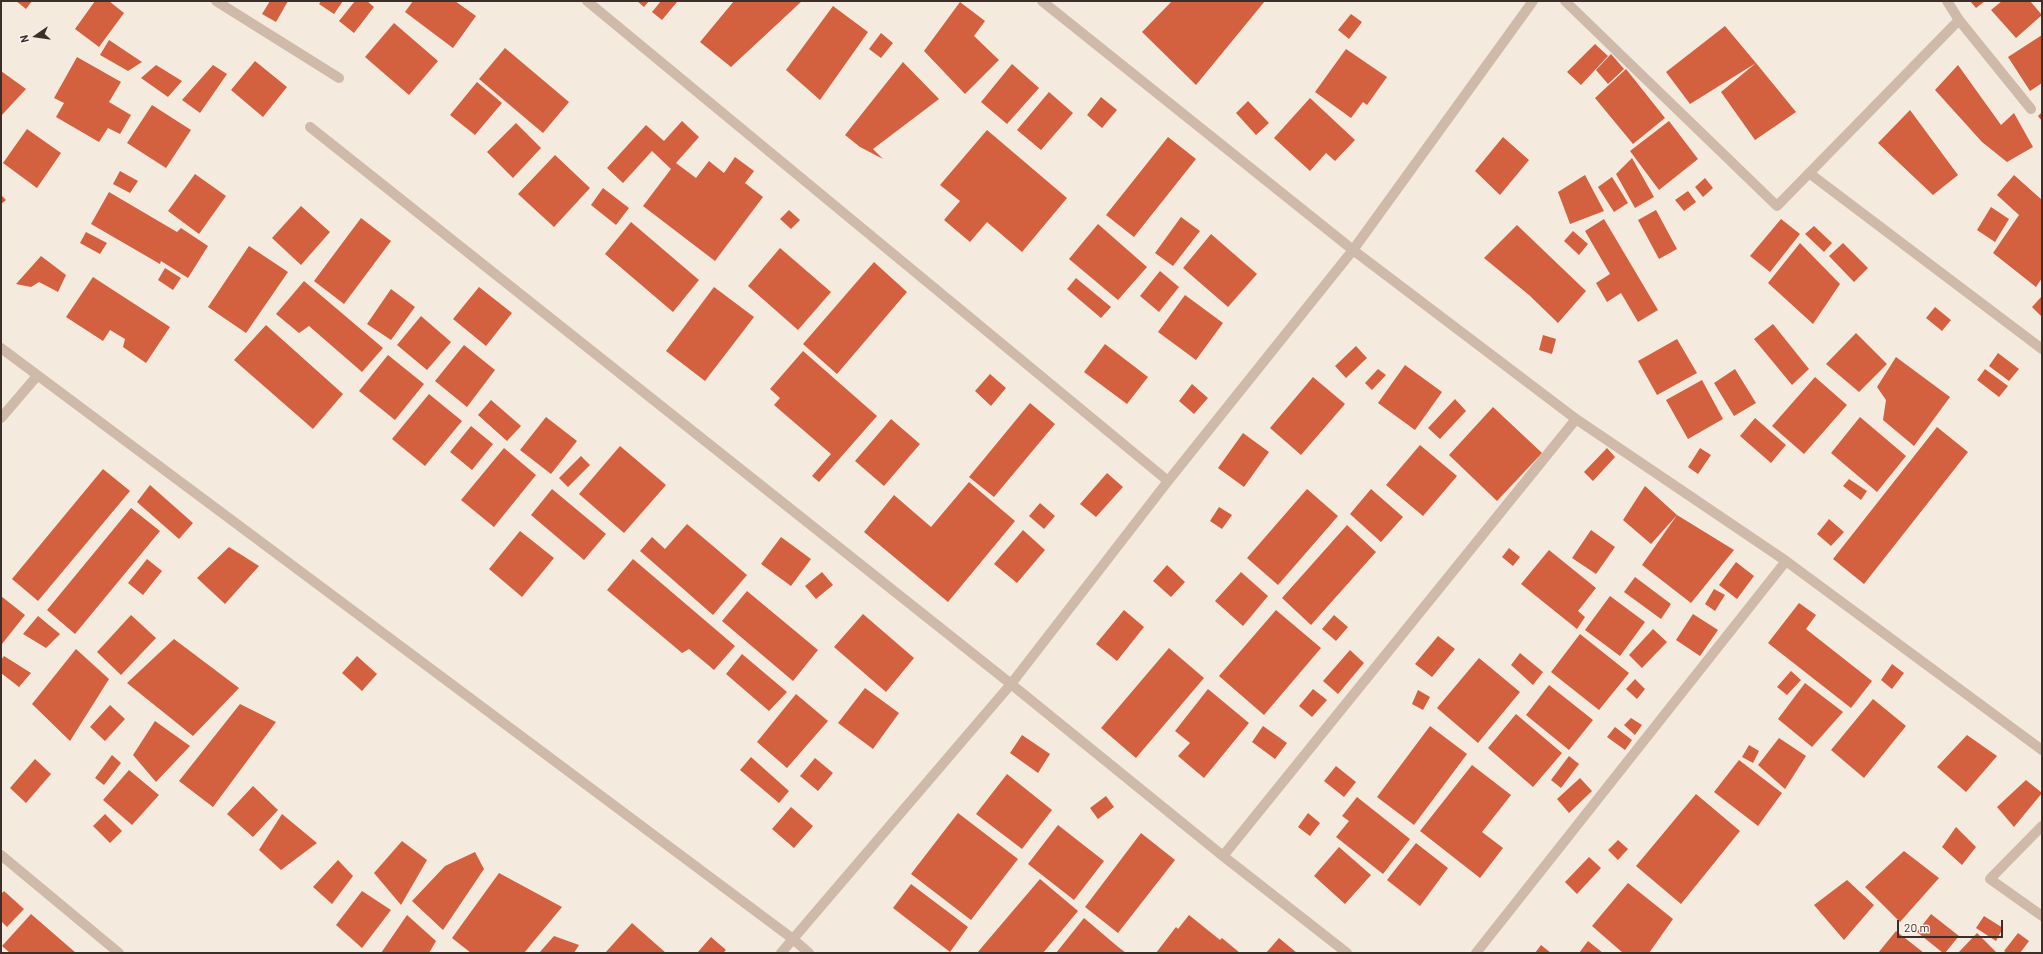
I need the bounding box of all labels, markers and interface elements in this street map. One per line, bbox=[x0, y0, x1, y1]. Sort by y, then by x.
north arrow bbox=[16, 16, 56, 56]
text: N bbox=[17, 34, 31, 44]
scale bar bbox=[1899, 912, 2005, 938]
text: 20 m bbox=[1904, 920, 1930, 934]

